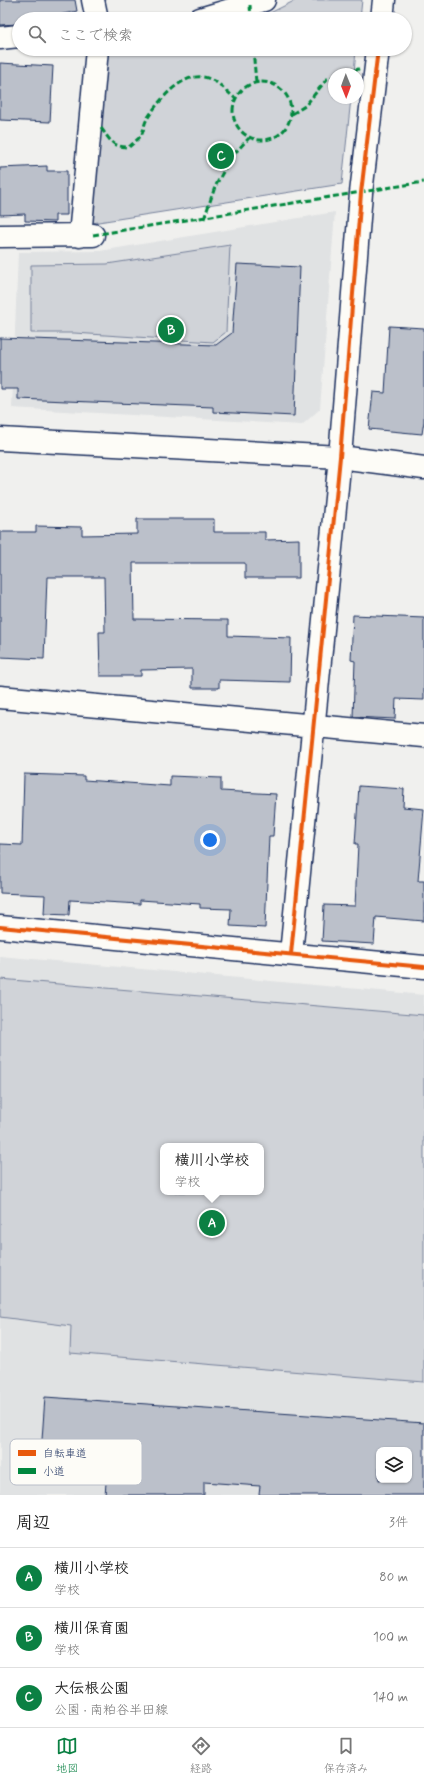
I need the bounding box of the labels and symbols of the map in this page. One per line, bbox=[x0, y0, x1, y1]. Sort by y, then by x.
north arrow bbox=[328, 68, 364, 104]
pin: C bbox=[208, 141, 234, 171]
pin: B bbox=[158, 315, 184, 345]
your location bbox=[200, 830, 220, 850]
pin: A bbox=[199, 1208, 225, 1238]
legend bbox=[10, 1439, 142, 1485]
text: 自転車道 bbox=[43, 1447, 87, 1461]
text: 小道 bbox=[43, 1465, 65, 1479]

